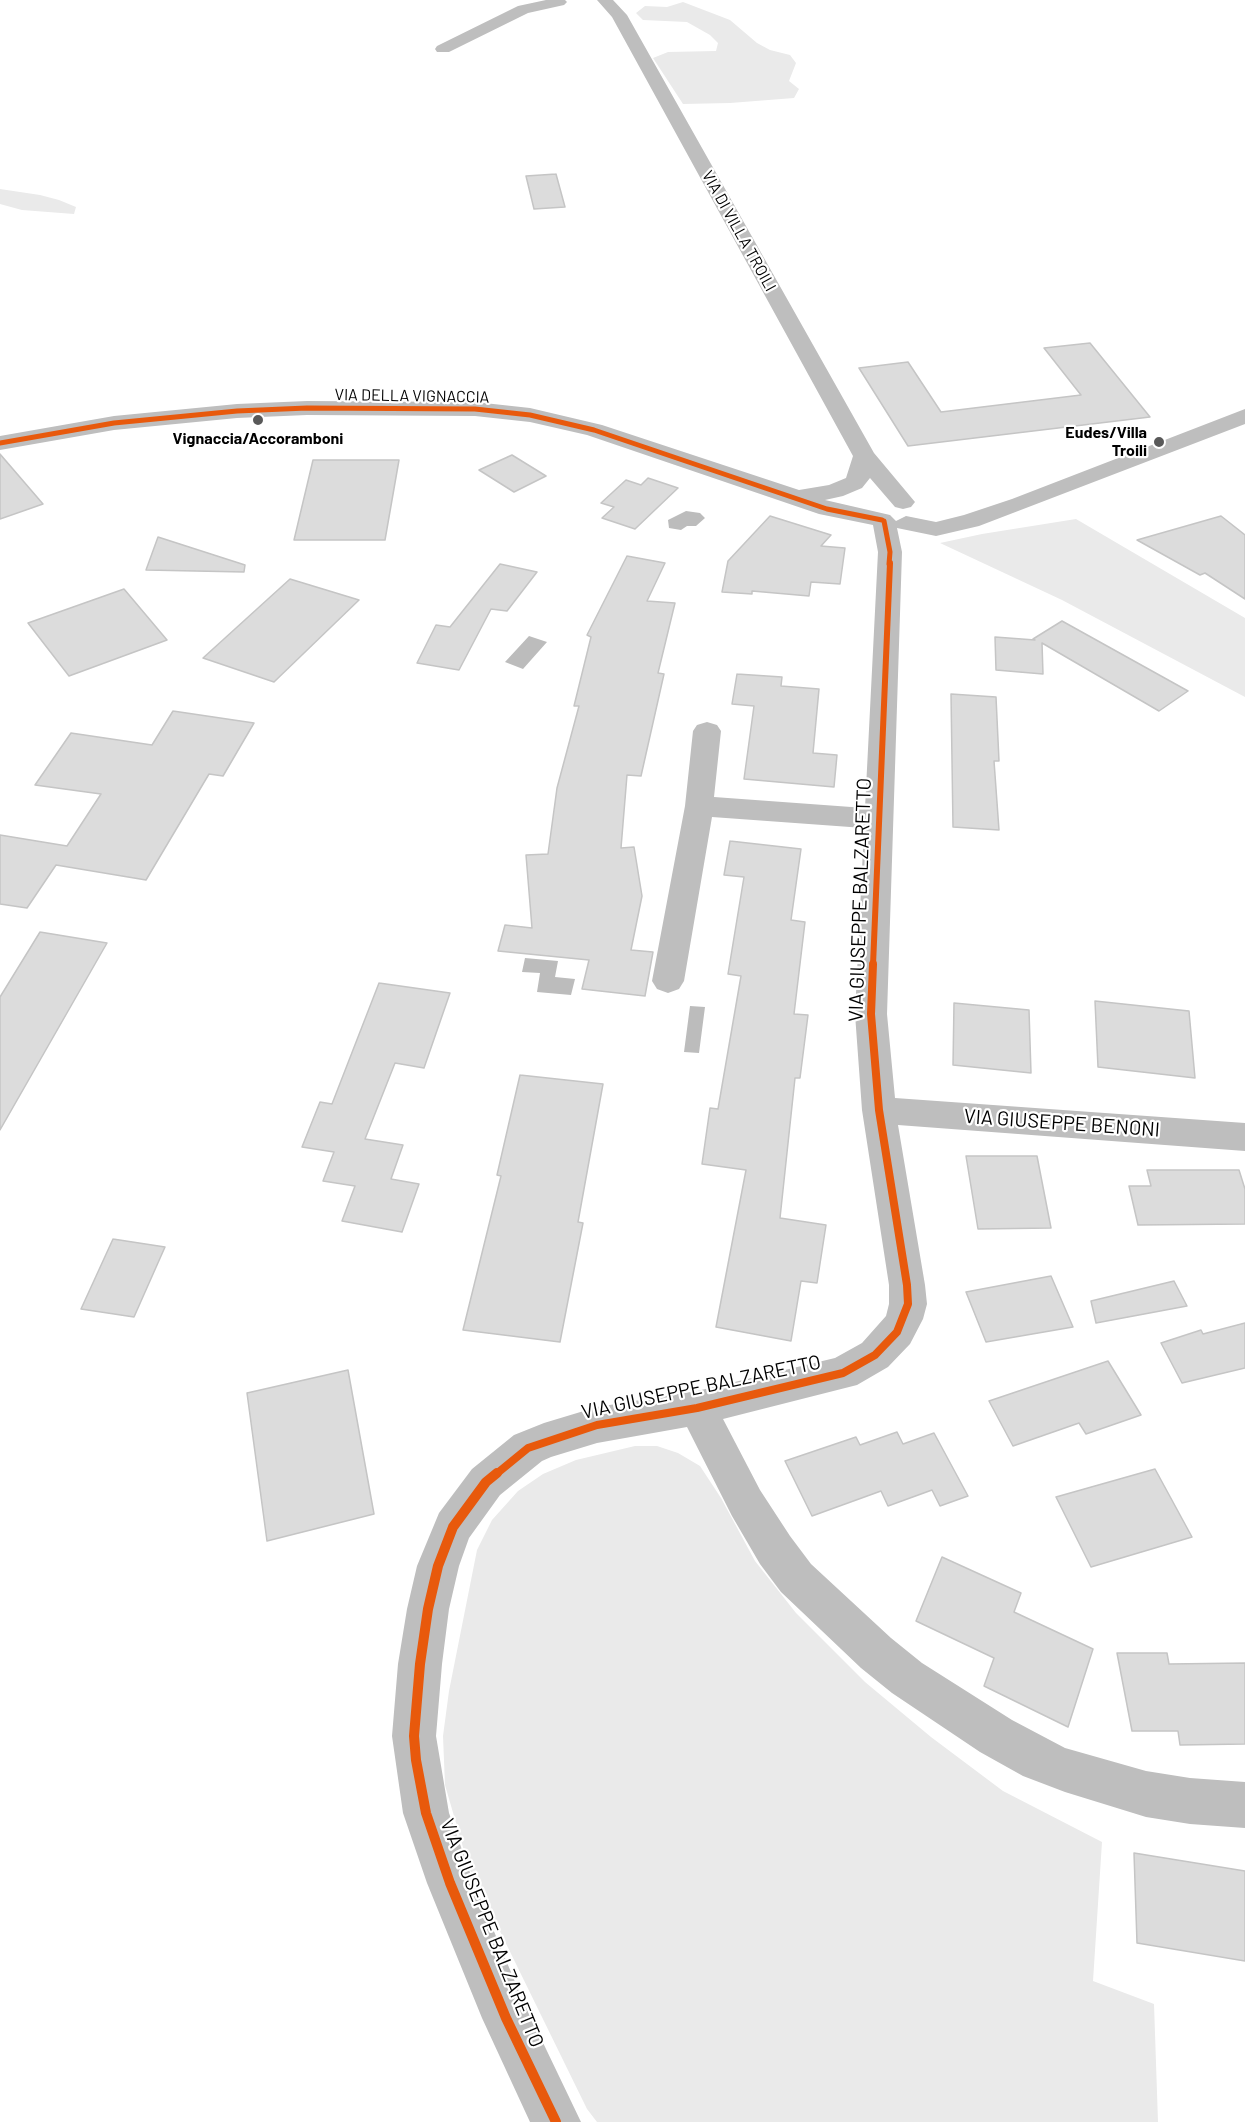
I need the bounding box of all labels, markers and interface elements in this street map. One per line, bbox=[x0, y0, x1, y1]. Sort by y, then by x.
street label: VIA DI VILLA TROILI bbox=[698, 167, 780, 295]
street label: VIA DELLA VIGNACCIA bbox=[334, 385, 490, 407]
marker: Vignaccia/Accoramboni bbox=[251, 413, 265, 427]
place label: Eudes/Villa Troili bbox=[1065, 423, 1147, 461]
place label: Vignaccia/Accoramboni bbox=[173, 429, 343, 449]
marker: Eudes/Villa Troili bbox=[1152, 435, 1166, 449]
street label: VIA GIUSEPPE BALZARETTO bbox=[844, 777, 876, 1023]
street label: VIA GIUSEPPE BENONI bbox=[963, 1104, 1161, 1142]
street label: VIA GIUSEPPE BALZARETTO bbox=[579, 1350, 823, 1424]
street label: VIA GIUSEPPE BALZARETTO bbox=[435, 1815, 549, 2051]

